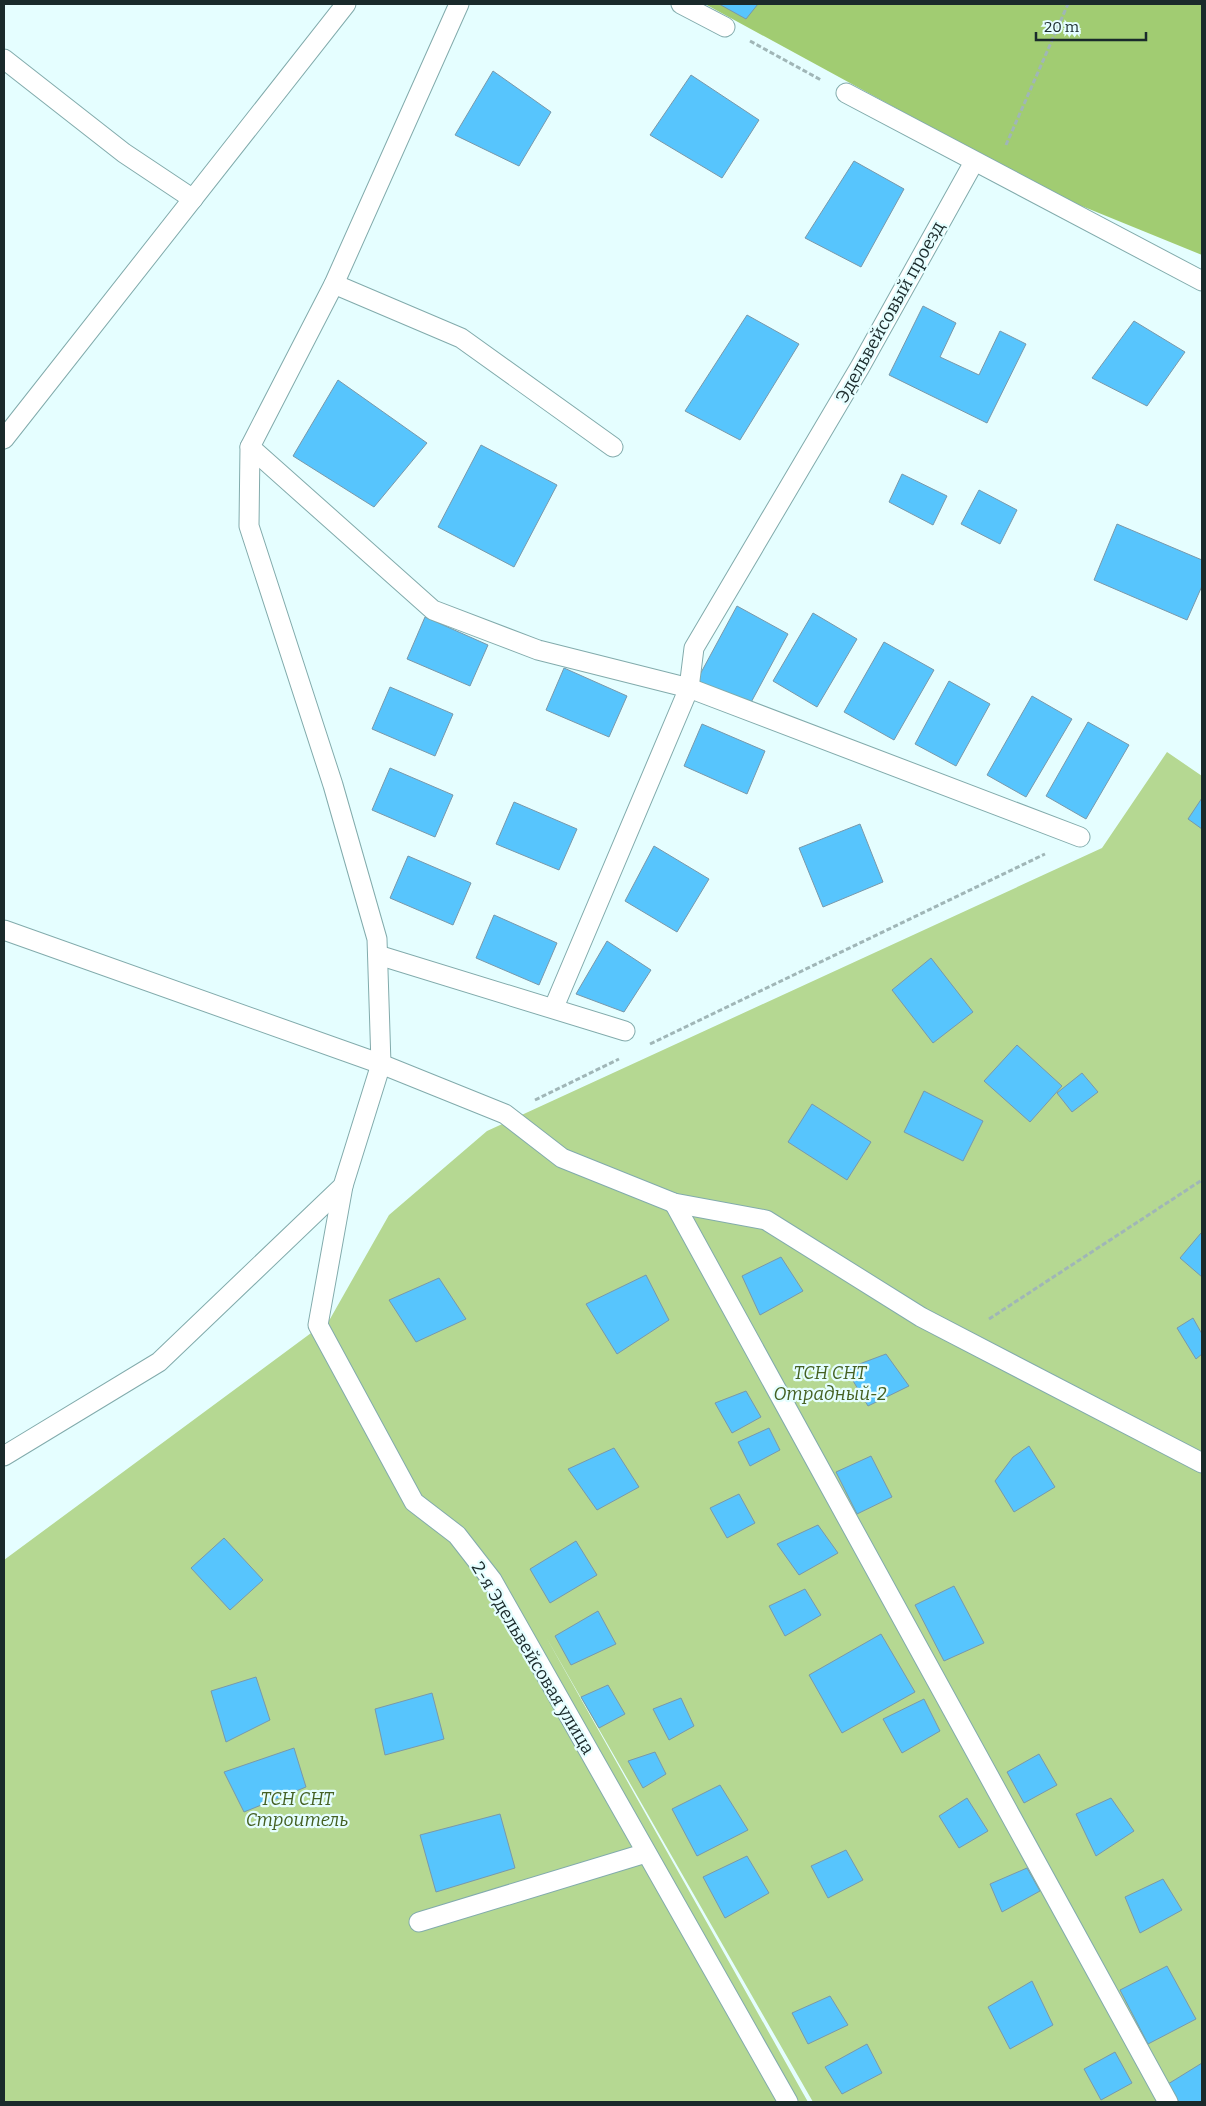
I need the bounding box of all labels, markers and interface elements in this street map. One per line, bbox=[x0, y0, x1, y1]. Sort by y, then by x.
scale bar bbox=[1036, 10, 1146, 42]
text: 20 m bbox=[1044, 18, 1080, 36]
street label: Эдельвейсовый проезд bbox=[831, 217, 949, 407]
park label: ТСН СНТ Отрадный-2 bbox=[773, 1362, 887, 1405]
street label: 2-я Эдельвейсовая улица bbox=[467, 1558, 599, 1758]
park label: ТСН СНТ Строитель bbox=[246, 1788, 348, 1831]

